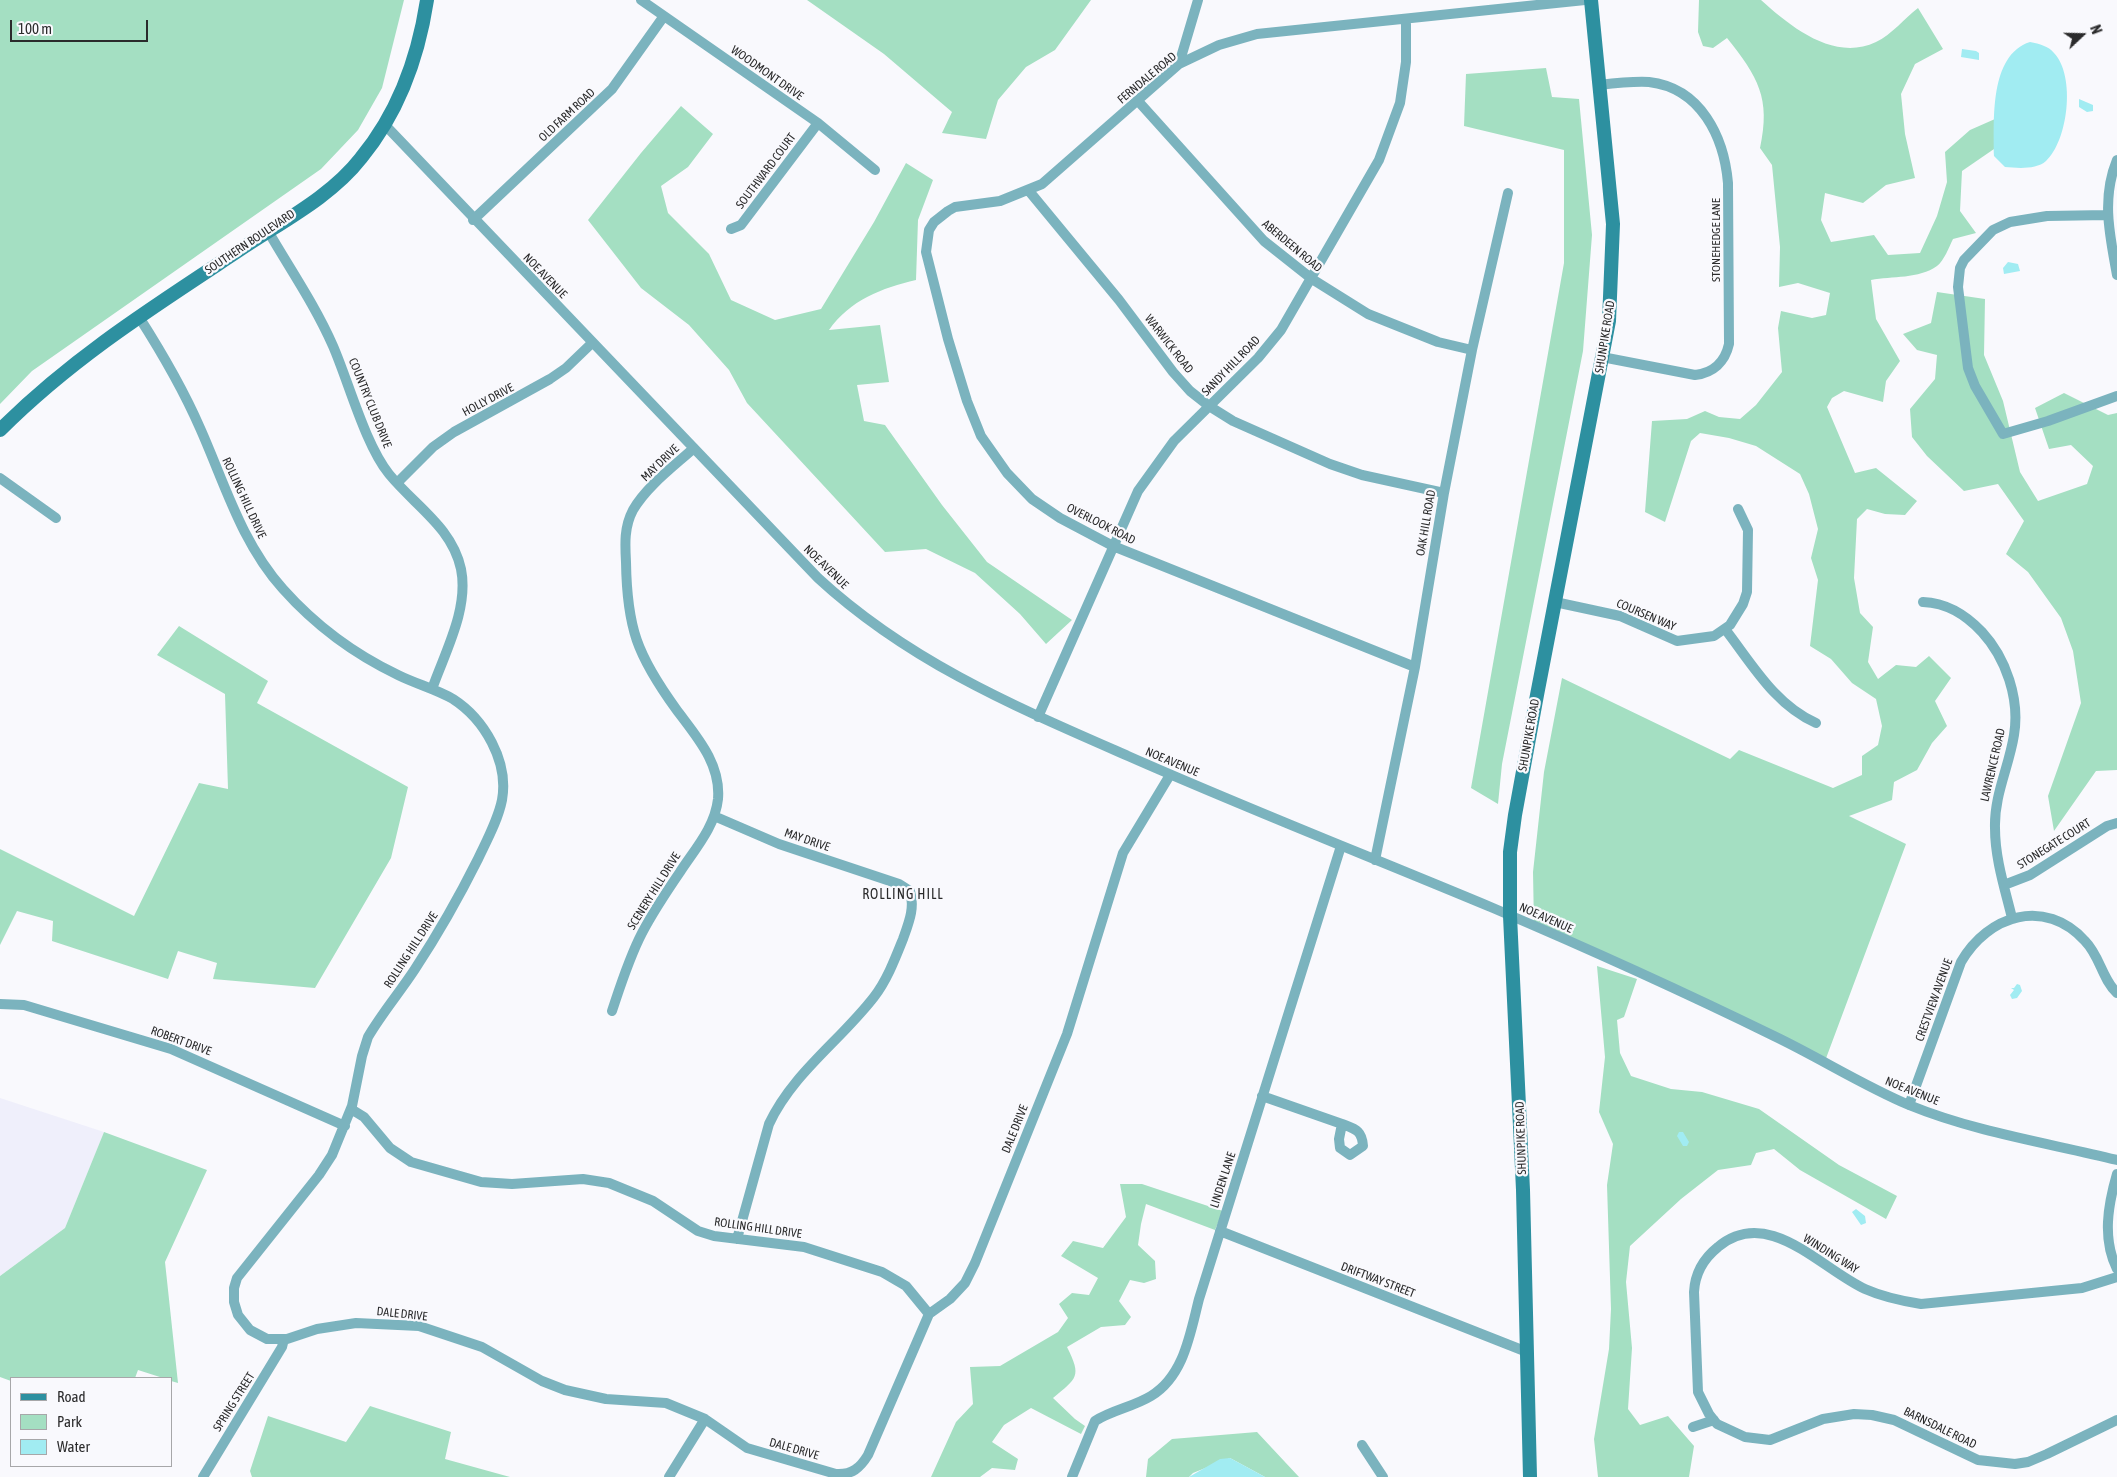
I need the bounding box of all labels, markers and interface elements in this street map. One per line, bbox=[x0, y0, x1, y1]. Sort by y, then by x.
scale bar bbox=[12, 10, 150, 42]
north arrow bbox=[2057, 10, 2107, 60]
text: 100 m bbox=[18, 20, 52, 37]
text: N bbox=[2087, 23, 2105, 36]
street label: WOODMONT DRIVE bbox=[728, 43, 806, 103]
street label: FERNDALE ROAD bbox=[1115, 49, 1179, 107]
street label: OLD FARM ROAD bbox=[536, 85, 598, 145]
street label: SOUTHWARD COURT bbox=[733, 130, 799, 212]
street label: STONEHEDGE LANE bbox=[1709, 198, 1723, 282]
street label: SOUTHERN BOULEVARD bbox=[202, 207, 298, 277]
street label: ABERDEEN ROAD bbox=[1259, 217, 1325, 275]
street label: NOE AVENUE bbox=[520, 251, 570, 301]
street label: SHUNPIKE ROAD bbox=[1592, 300, 1618, 374]
street label: WARWICK ROAD bbox=[1142, 312, 1196, 376]
street label: SANDY HILL ROAD bbox=[1199, 333, 1263, 399]
street label: COUNTRY CLUB DRIVE bbox=[345, 356, 395, 450]
street label: HOLLY DRIVE bbox=[460, 380, 516, 420]
street label: MAY DRIVE bbox=[638, 441, 682, 485]
street label: ROLLING HILL DRIVE bbox=[219, 455, 269, 541]
street label: OAK HILL ROAD bbox=[1413, 489, 1439, 557]
street label: OVERLOOK ROAD bbox=[1064, 500, 1138, 548]
street label: NOE AVENUE bbox=[801, 542, 851, 592]
street label: COURSEN WAY bbox=[1614, 596, 1678, 634]
street label: SHUNPIKE ROAD bbox=[1516, 698, 1542, 772]
street label: LAWRENCE ROAD bbox=[1978, 727, 2008, 803]
street label: NOE AVENUE bbox=[1143, 744, 1201, 780]
street label: STONEGATE COURT bbox=[2015, 816, 2093, 872]
street label: MAY DRIVE bbox=[782, 826, 832, 854]
street label: SCENERY HILL DRIVE bbox=[624, 850, 684, 932]
district label: ROLLING HILL bbox=[861, 887, 945, 903]
street label: NOE AVENUE bbox=[1517, 900, 1575, 936]
street label: ROLLING HILL DRIVE bbox=[381, 909, 441, 991]
street label: CRESTVIEW AVENUE bbox=[1912, 957, 1956, 1043]
street label: ROBERT DRIVE bbox=[149, 1023, 213, 1059]
street label: NOE AVENUE bbox=[1883, 1074, 1941, 1108]
street label: SHUNPIKE ROAD bbox=[1513, 1101, 1529, 1175]
street label: DALE DRIVE bbox=[999, 1103, 1031, 1155]
street label: LINDEN LANE bbox=[1207, 1150, 1239, 1210]
street label: ROLLING HILL DRIVE bbox=[713, 1215, 803, 1241]
street label: WINDING WAY bbox=[1801, 1231, 1861, 1277]
street label: DRIFTWAY STREET bbox=[1339, 1259, 1417, 1301]
street label: DALE DRIVE bbox=[376, 1304, 428, 1324]
street label: SPRING STREET bbox=[210, 1370, 258, 1434]
legend bbox=[10, 1377, 172, 1467]
text: Road bbox=[57, 1388, 86, 1405]
street label: BARNSDALE ROAD bbox=[1901, 1404, 1979, 1452]
text: Park bbox=[57, 1413, 82, 1430]
street label: DALE DRIVE bbox=[768, 1435, 820, 1463]
text: Water bbox=[57, 1438, 90, 1455]

